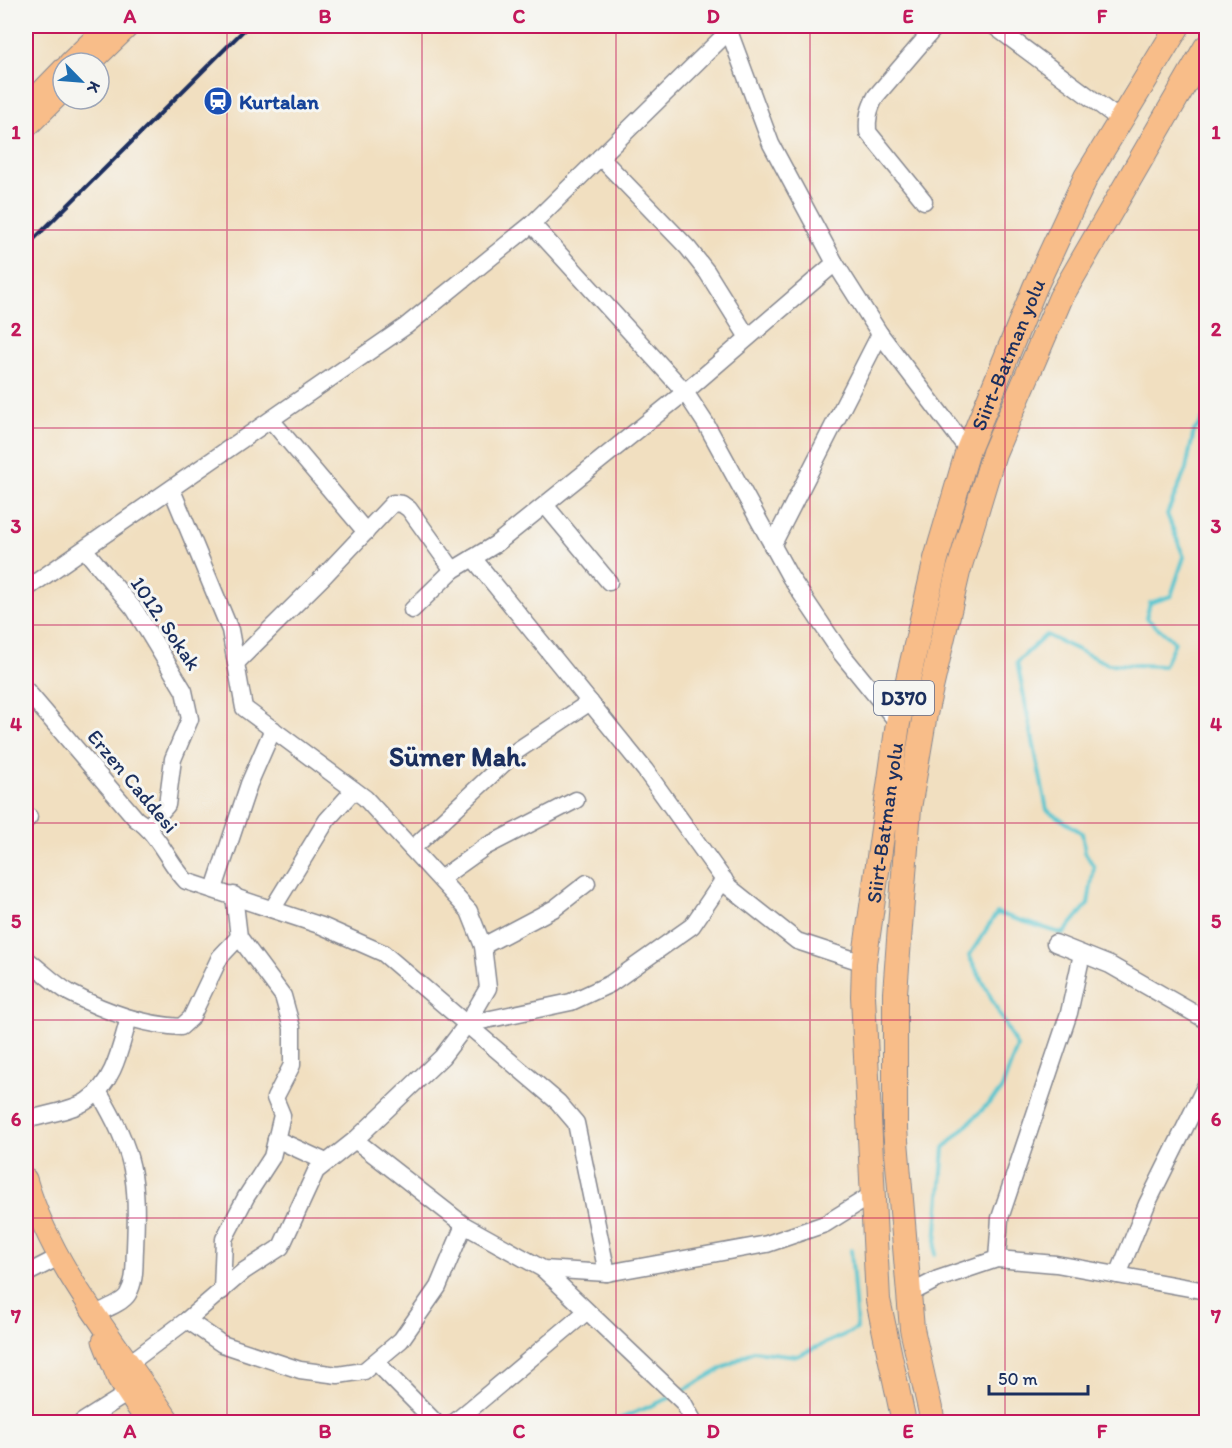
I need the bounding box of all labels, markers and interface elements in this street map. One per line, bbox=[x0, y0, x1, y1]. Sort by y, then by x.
text: A bbox=[123, 4, 137, 28]
text: B bbox=[319, 4, 332, 28]
text: C bbox=[513, 4, 526, 28]
text: D bbox=[706, 4, 720, 28]
text: E bbox=[902, 4, 914, 28]
text: F bbox=[1097, 4, 1108, 28]
north arrow bbox=[51, 51, 111, 111]
text: K bbox=[83, 78, 105, 96]
station icon: Kurtalan bbox=[202, 85, 234, 117]
place label: Kurtalan bbox=[239, 89, 319, 114]
text: 1 bbox=[11, 120, 21, 144]
text: 1 bbox=[1211, 120, 1221, 144]
street label: Siirt-Batman yolu bbox=[965, 274, 1050, 434]
text: 2 bbox=[11, 317, 22, 341]
text: 2 bbox=[1211, 317, 1222, 341]
text: 3 bbox=[11, 514, 22, 538]
text: 3 bbox=[1211, 514, 1222, 538]
street label: 1012. Sokak bbox=[125, 571, 207, 675]
road number: D370 bbox=[874, 681, 934, 715]
text: 4 bbox=[10, 712, 22, 736]
text: 4 bbox=[1210, 712, 1222, 736]
street label: Erzen Caddesi bbox=[82, 724, 184, 838]
district label: Sümer Mah. bbox=[389, 740, 527, 773]
street label: Siirt-Batman yolu bbox=[860, 740, 908, 905]
text: 5 bbox=[11, 909, 22, 933]
text: 5 bbox=[1211, 909, 1222, 933]
text: 6 bbox=[11, 1107, 22, 1131]
text: 6 bbox=[1211, 1107, 1222, 1131]
text: 7 bbox=[10, 1304, 21, 1328]
text: 7 bbox=[1210, 1304, 1221, 1328]
scale bar bbox=[989, 1358, 1088, 1396]
text: 50 m bbox=[998, 1368, 1038, 1390]
text: A bbox=[123, 1419, 137, 1443]
text: B bbox=[319, 1419, 332, 1443]
text: C bbox=[513, 1419, 526, 1443]
text: D bbox=[706, 1419, 720, 1443]
text: E bbox=[902, 1419, 914, 1443]
text: F bbox=[1097, 1419, 1108, 1443]

